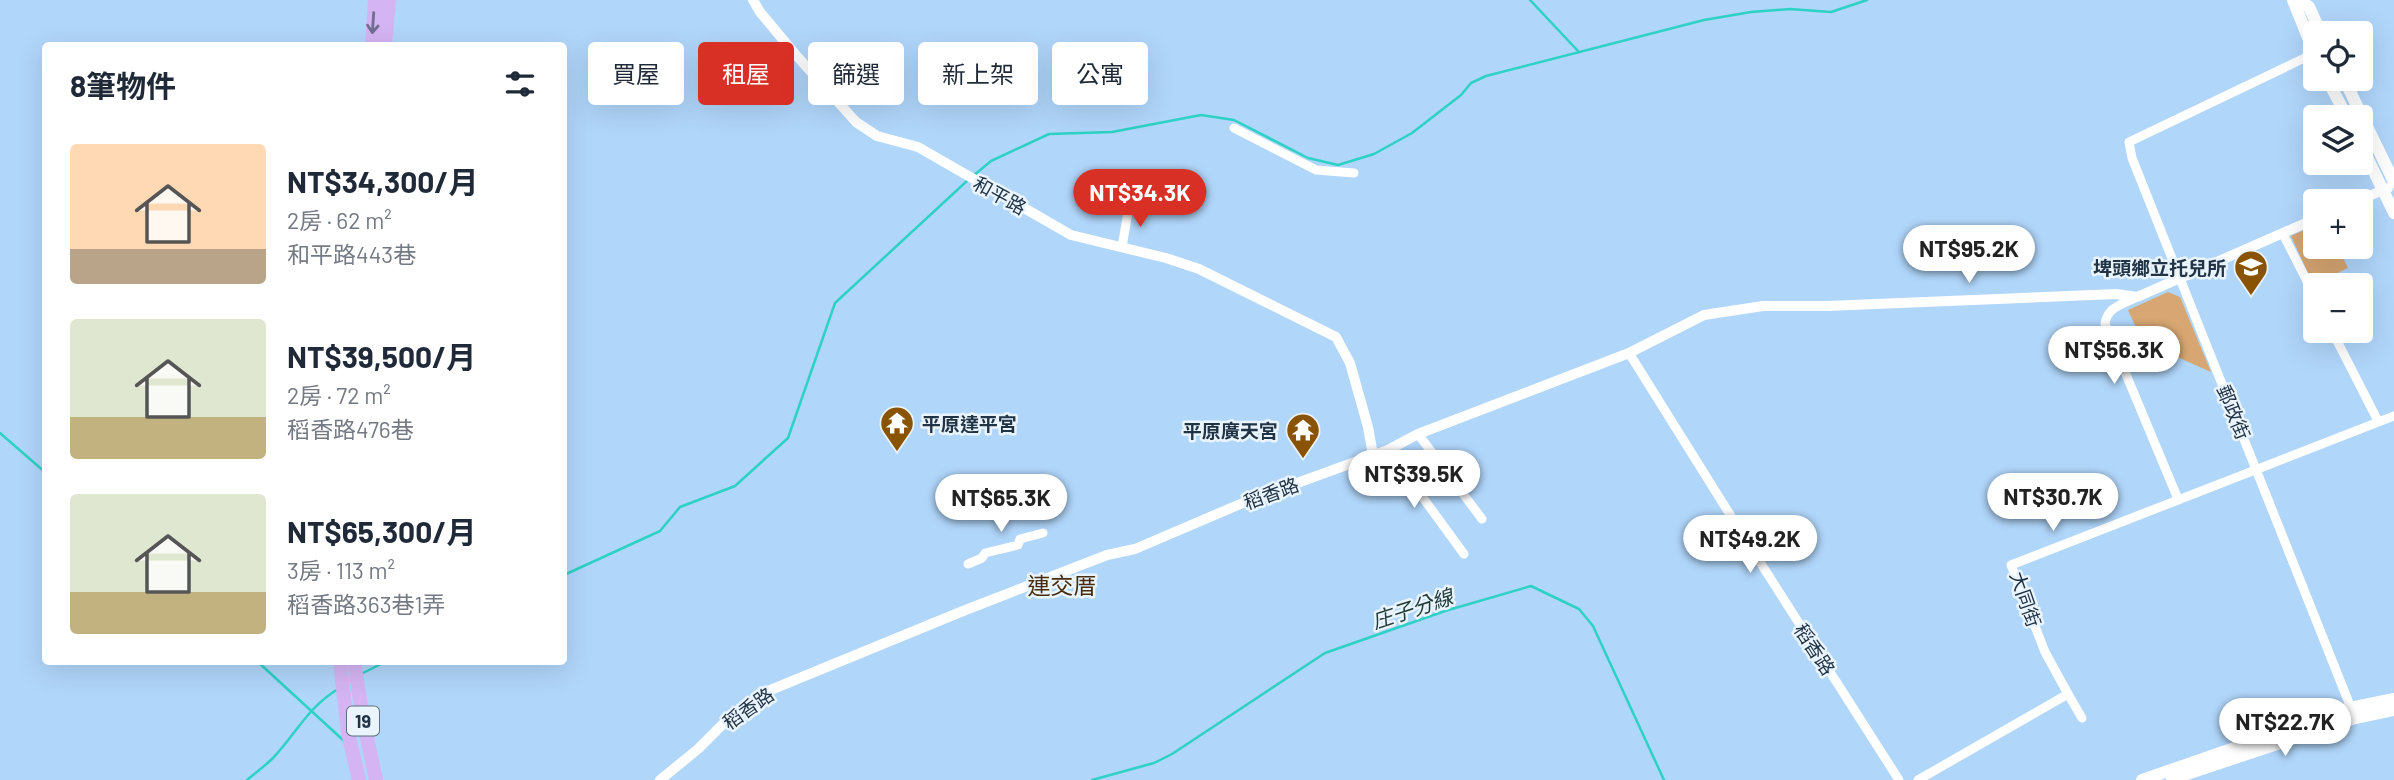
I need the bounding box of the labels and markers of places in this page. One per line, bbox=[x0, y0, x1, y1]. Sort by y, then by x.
pin: NT$34.3K bbox=[1068, 170, 1212, 229]
pin: NT$95.2K bbox=[1897, 226, 2041, 285]
school or university icon: 埤頭鄉立托兒所 bbox=[2232, 248, 2270, 297]
place label: 埤頭鄉立托兒所 bbox=[2093, 256, 2226, 279]
pin: NT$56.3K bbox=[2042, 326, 2186, 386]
temple icon: 平原達平宮 bbox=[878, 404, 916, 453]
temple icon: 平原廣天宮 bbox=[1284, 411, 1322, 460]
place label: 平原達平宮 bbox=[922, 412, 1017, 435]
place label: 平原廣天宮 bbox=[1183, 419, 1278, 442]
pin: NT$39.5K bbox=[1342, 450, 1486, 510]
pin: NT$30.7K bbox=[1981, 474, 2125, 533]
pin: NT$65.3K bbox=[929, 475, 1073, 534]
pin: NT$49.2K bbox=[1678, 516, 1822, 575]
pin: NT$22.7K bbox=[2213, 698, 2357, 758]

